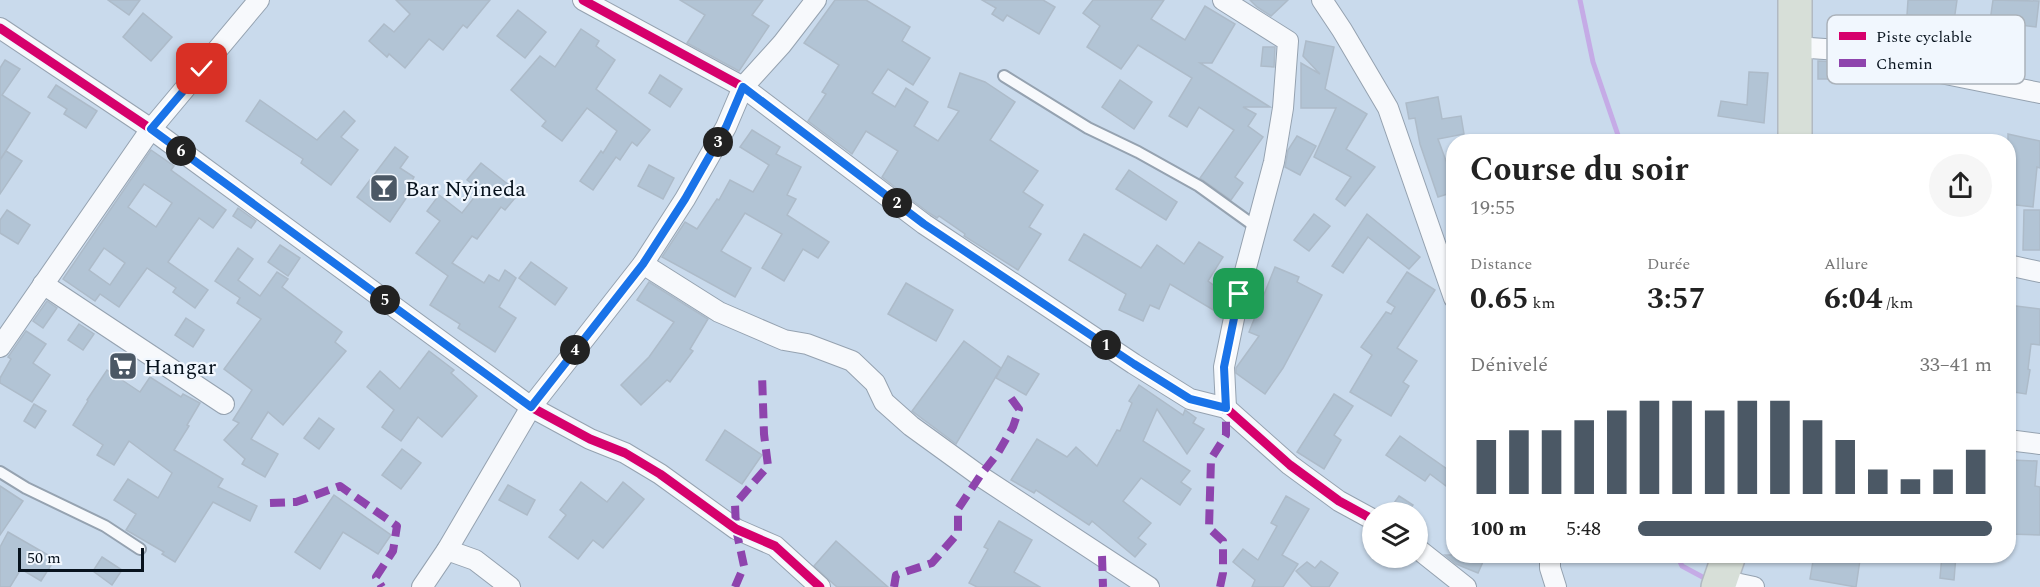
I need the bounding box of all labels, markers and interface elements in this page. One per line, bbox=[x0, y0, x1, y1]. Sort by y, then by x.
legend bbox=[1827, 15, 2025, 84]
text: Piste cyclable bbox=[1876, 25, 1972, 49]
pin bbox=[176, 43, 227, 94]
icon: check bbox=[185, 52, 218, 85]
text: Chemin bbox=[1876, 52, 1933, 76]
pin: 3 bbox=[703, 127, 733, 157]
text: 3 bbox=[714, 130, 722, 154]
pin: 6 bbox=[166, 136, 196, 166]
text: 6 bbox=[177, 139, 185, 163]
text: Course du soir bbox=[1470, 145, 1689, 195]
button: share bbox=[1929, 154, 1992, 217]
bar icon: Bar Nyineda bbox=[368, 172, 400, 204]
place label: Bar Nyineda bbox=[405, 173, 526, 206]
pin: 2 bbox=[882, 188, 912, 218]
text: 2 bbox=[893, 191, 901, 215]
text: 19:55 bbox=[1470, 193, 1515, 223]
text: Distance bbox=[1470, 252, 1532, 276]
text: Durée bbox=[1647, 252, 1690, 276]
text: Allure bbox=[1824, 252, 1868, 276]
pin bbox=[1213, 268, 1264, 319]
text: 0.65 bbox=[1470, 276, 1529, 322]
text: 3:57 bbox=[1647, 276, 1706, 322]
text: 6:04 bbox=[1824, 276, 1883, 322]
icon: arrive bbox=[1222, 277, 1255, 310]
pin: 5 bbox=[370, 285, 400, 315]
text: 5 bbox=[381, 288, 389, 312]
text: km bbox=[1529, 291, 1555, 315]
text: /km bbox=[1883, 291, 1913, 315]
pin: 1 bbox=[1091, 330, 1121, 360]
text: 1 bbox=[1102, 333, 1110, 357]
pin: 4 bbox=[560, 335, 590, 365]
text: 4 bbox=[571, 338, 579, 362]
supermarket icon: Hangar bbox=[107, 350, 139, 382]
text: Dénivelé bbox=[1470, 350, 1548, 380]
text: 33–41 m bbox=[1920, 350, 1992, 380]
place label: Hangar bbox=[144, 351, 217, 384]
map controls bbox=[1362, 502, 1428, 568]
button: layers bbox=[1362, 502, 1428, 568]
text: 100 m bbox=[1470, 514, 1527, 544]
text: 5:48 bbox=[1566, 514, 1601, 544]
scale bar bbox=[18, 545, 144, 572]
text: 50 m bbox=[27, 546, 61, 570]

